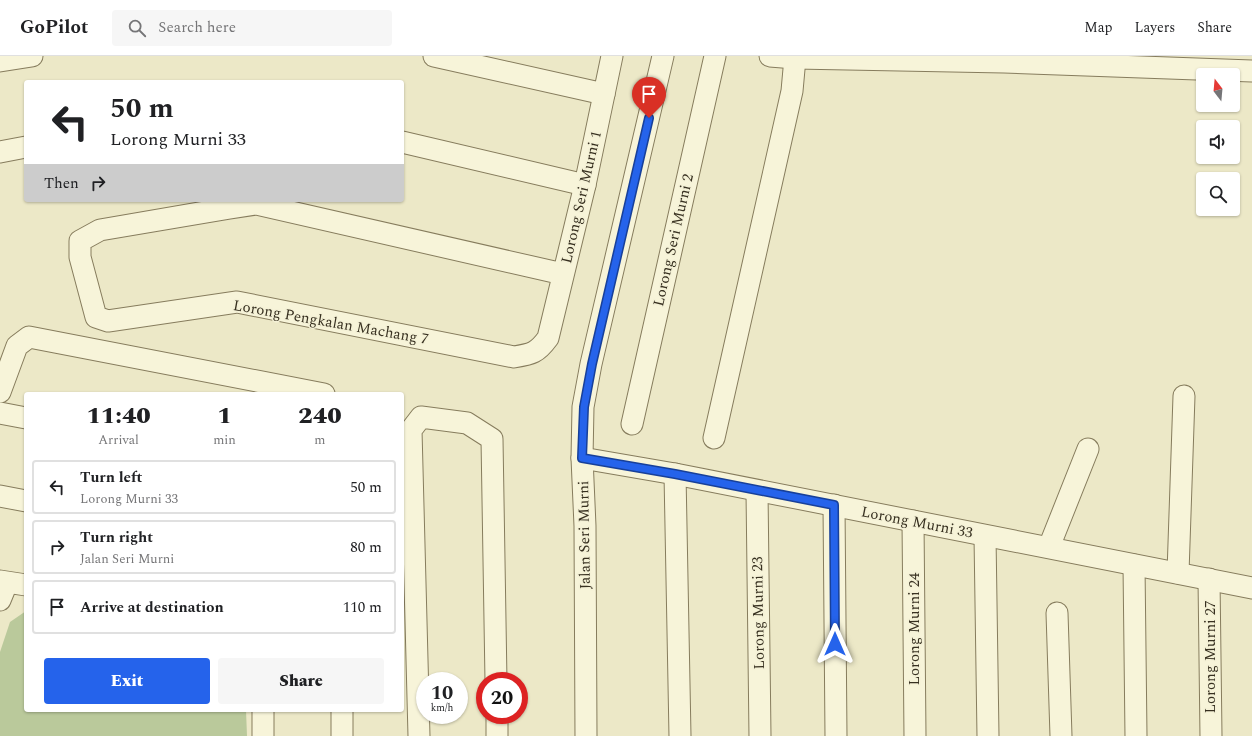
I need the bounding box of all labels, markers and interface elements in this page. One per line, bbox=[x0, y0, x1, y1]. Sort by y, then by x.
search box bbox=[112, 10, 392, 46]
text: GoPilot bbox=[20, 13, 88, 42]
text: Search here bbox=[158, 16, 236, 39]
icon: search bbox=[126, 17, 148, 39]
text: Map bbox=[1084, 17, 1113, 38]
text: Layers bbox=[1135, 17, 1175, 38]
text: Share bbox=[1197, 17, 1232, 38]
north arrow bbox=[1196, 68, 1240, 112]
map controls bbox=[1196, 68, 1240, 216]
pin bbox=[632, 77, 666, 118]
icon: arrive bbox=[638, 83, 660, 105]
text: 50 m bbox=[110, 87, 174, 130]
icon: left bbox=[44, 96, 96, 148]
button: sound bbox=[1196, 120, 1240, 164]
text: Lorong Murni 33 bbox=[110, 126, 246, 153]
street label: Lorong Seri Murni 1 bbox=[555, 129, 608, 266]
text: Then bbox=[44, 172, 79, 195]
icon: right bbox=[87, 172, 109, 194]
street label: Lorong Seri Murni 2 bbox=[647, 172, 700, 309]
button: search bbox=[1196, 172, 1240, 216]
street label: Lorong Pengkalan Machang 7 bbox=[231, 294, 430, 351]
text: 11:40 bbox=[86, 398, 151, 434]
text: 1 bbox=[217, 398, 232, 434]
text: 240 bbox=[298, 398, 342, 434]
text: Arrival bbox=[98, 430, 139, 450]
text: min bbox=[213, 430, 236, 450]
text: m bbox=[314, 430, 326, 450]
text: Turn left bbox=[80, 466, 142, 489]
icon: left bbox=[46, 476, 68, 498]
text: 50 m bbox=[350, 476, 382, 499]
street label: Jalan Seri Murni bbox=[572, 480, 597, 590]
text: Lorong Murni 33 bbox=[80, 489, 178, 509]
street label: Lorong Murni 33 bbox=[859, 500, 975, 545]
text: Turn right bbox=[80, 526, 153, 549]
icon: right bbox=[46, 536, 68, 558]
text: 80 m bbox=[350, 536, 382, 559]
text: Jalan Seri Murni bbox=[80, 549, 174, 569]
street label: Lorong Murni 23 bbox=[746, 556, 771, 670]
street label: Lorong Murni 24 bbox=[903, 572, 926, 686]
icon: arrive bbox=[46, 596, 68, 618]
text: Arrive at destination bbox=[80, 596, 224, 619]
text: 110 m bbox=[343, 596, 382, 619]
street label: Lorong Murni 27 bbox=[1199, 600, 1222, 714]
position arrow bbox=[814, 623, 856, 665]
button: Exit bbox=[44, 658, 210, 704]
button: Share bbox=[218, 658, 384, 704]
speed limit sign: 20 bbox=[476, 672, 528, 724]
text: 10 bbox=[431, 678, 453, 708]
text: km/h bbox=[431, 700, 453, 716]

